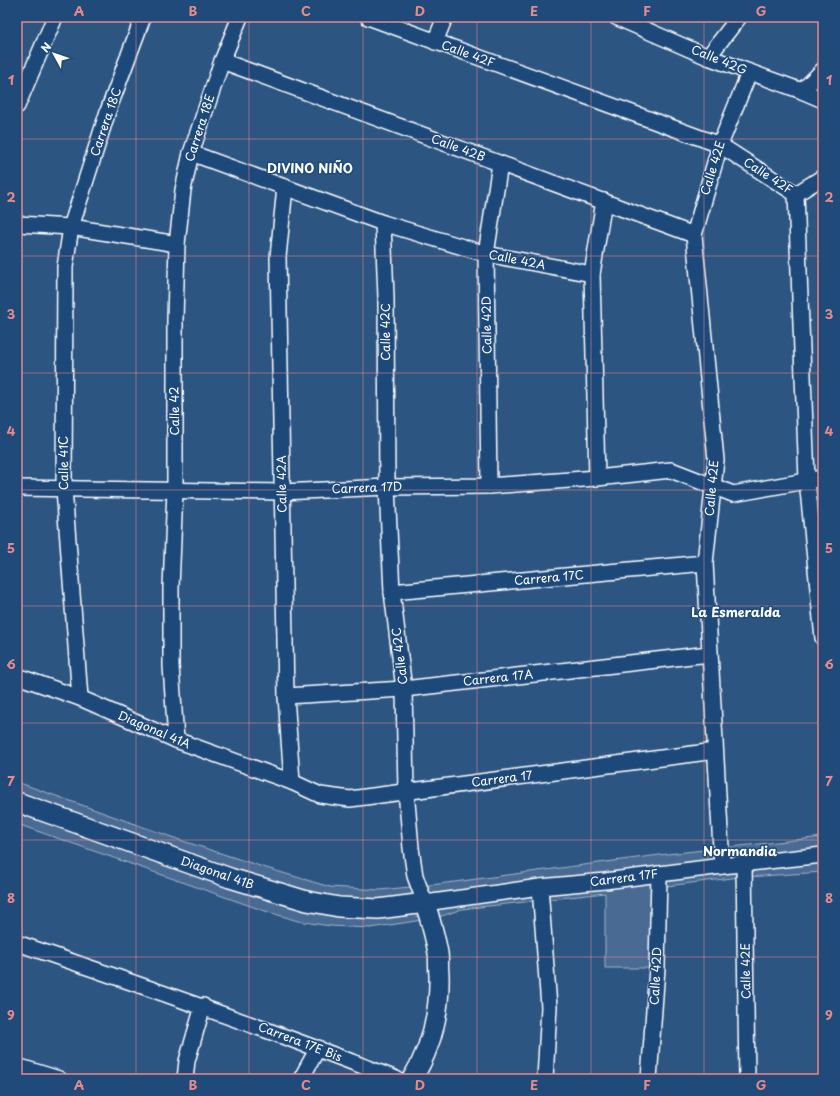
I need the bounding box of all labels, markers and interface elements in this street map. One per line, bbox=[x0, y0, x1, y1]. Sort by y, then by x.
text: A bbox=[74, 1, 84, 20]
text: B bbox=[189, 1, 198, 20]
text: C bbox=[301, 1, 311, 20]
text: D bbox=[415, 1, 425, 20]
text: E bbox=[530, 1, 538, 20]
text: F bbox=[643, 1, 651, 20]
text: G bbox=[756, 1, 766, 20]
north arrow bbox=[34, 34, 74, 74]
street label: Calle 42F bbox=[439, 35, 498, 71]
text: N bbox=[37, 38, 55, 56]
street label: Calle 42G bbox=[689, 40, 750, 78]
text: 1 bbox=[8, 70, 14, 89]
text: 1 bbox=[826, 70, 832, 89]
street label: Carrera 18C bbox=[85, 85, 125, 158]
street label: Carrera 18E bbox=[180, 91, 219, 164]
street label: Calle 42B bbox=[429, 129, 488, 165]
street label: Calle 42E bbox=[695, 138, 729, 197]
street label: Calle 42F bbox=[740, 152, 797, 198]
district label: DIVINO NIÑO bbox=[267, 158, 353, 177]
text: 2 bbox=[6, 187, 16, 206]
text: 2 bbox=[824, 187, 834, 206]
street label: Calle 42A bbox=[487, 245, 547, 273]
street label: Calle 42D bbox=[476, 296, 496, 354]
street label: Calle 42C bbox=[376, 303, 394, 361]
text: 3 bbox=[7, 304, 16, 323]
text: 3 bbox=[825, 304, 834, 323]
street label: Calle 42 bbox=[165, 387, 183, 435]
text: 4 bbox=[7, 421, 16, 440]
text: 4 bbox=[825, 421, 834, 440]
street label: Calle 41C bbox=[54, 436, 72, 490]
street label: Calle 42A bbox=[271, 455, 291, 513]
street label: Calle 42E bbox=[700, 459, 722, 517]
street label: Carrera 17D bbox=[331, 477, 403, 497]
text: 5 bbox=[7, 538, 15, 557]
text: 5 bbox=[825, 538, 833, 557]
street label: Carrera 17C bbox=[513, 565, 585, 589]
district label: La Esmeralda bbox=[691, 602, 781, 621]
street label: Calle 42C bbox=[387, 626, 411, 686]
text: 6 bbox=[6, 654, 16, 673]
text: 6 bbox=[824, 654, 834, 673]
street label: Carrera 17A bbox=[462, 664, 534, 690]
street label: Diagonal 41A bbox=[115, 706, 194, 753]
street label: Carrera 17 bbox=[470, 765, 534, 791]
text: 7 bbox=[7, 771, 15, 790]
text: 7 bbox=[825, 771, 833, 790]
district label: Normandia bbox=[703, 841, 777, 860]
street label: Diagonal 41B bbox=[178, 851, 257, 893]
street label: Carrera 17F bbox=[589, 864, 659, 890]
text: 8 bbox=[7, 888, 15, 907]
text: 8 bbox=[825, 888, 833, 907]
street label: Calle 42E bbox=[736, 942, 754, 999]
street label: Calle 42D bbox=[644, 947, 666, 1005]
text: 9 bbox=[7, 1005, 15, 1024]
text: 9 bbox=[825, 1005, 833, 1024]
street label: Carrera 17E Bis bbox=[256, 1017, 345, 1066]
text: A bbox=[74, 1075, 84, 1094]
text: B bbox=[189, 1075, 198, 1094]
text: C bbox=[301, 1075, 311, 1094]
text: D bbox=[415, 1075, 425, 1094]
text: E bbox=[530, 1075, 538, 1094]
text: F bbox=[643, 1075, 651, 1094]
text: G bbox=[756, 1075, 766, 1094]

